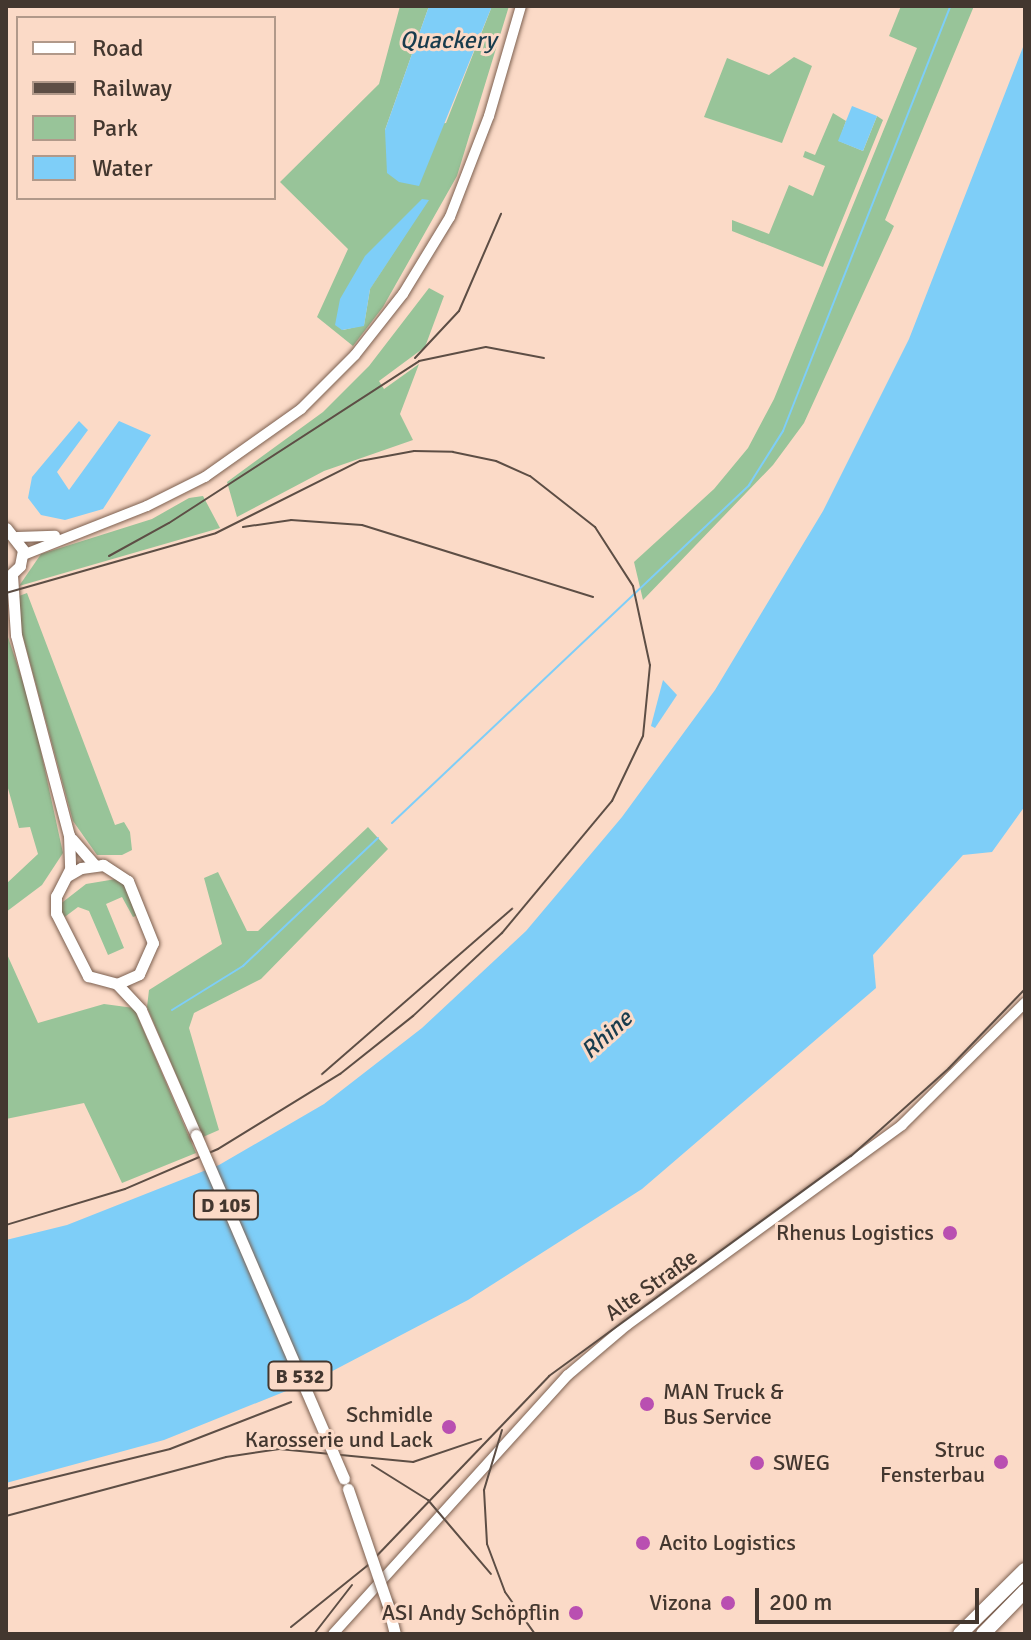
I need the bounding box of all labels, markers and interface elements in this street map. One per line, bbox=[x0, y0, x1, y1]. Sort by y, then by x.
legend bbox=[16, 16, 276, 200]
water label: Quackery bbox=[400, 27, 496, 55]
text: Road bbox=[92, 33, 143, 63]
text: Railway bbox=[92, 73, 172, 103]
text: Park bbox=[92, 113, 138, 143]
text: Water bbox=[92, 153, 152, 183]
water label: Rhine bbox=[575, 1005, 639, 1065]
road number: D 105 bbox=[192, 1189, 260, 1221]
place label: Rhenus Logistics bbox=[776, 1220, 934, 1246]
marker: Rhenus Logistics bbox=[941, 1224, 959, 1242]
street label: Alte Straße bbox=[600, 1244, 702, 1326]
road number: B 532 bbox=[266, 1360, 334, 1392]
place label: MAN Truck & Bus Service bbox=[663, 1378, 784, 1430]
marker: MAN Truck & Bus Service bbox=[638, 1395, 656, 1413]
place label: Schmidle Karosserie und Lack bbox=[245, 1401, 433, 1452]
marker: Schmidle Karosserie und Lack bbox=[440, 1418, 458, 1436]
place label: Struc Fensterbau bbox=[880, 1436, 985, 1488]
place label: SWEG bbox=[773, 1450, 830, 1476]
marker: Struc Fensterbau bbox=[992, 1453, 1010, 1471]
marker: SWEG bbox=[748, 1454, 766, 1472]
place label: Acito Logistics bbox=[659, 1530, 796, 1556]
marker: Acito Logistics bbox=[634, 1534, 652, 1552]
scale bar bbox=[759, 1572, 983, 1622]
text: 200 m bbox=[769, 1587, 832, 1617]
place label: Vizona bbox=[649, 1590, 712, 1616]
marker: Vizona bbox=[719, 1594, 737, 1612]
place label: ASI Andy Schöpflin bbox=[382, 1600, 560, 1626]
marker: ASI Andy Schöpflin bbox=[567, 1604, 585, 1622]

